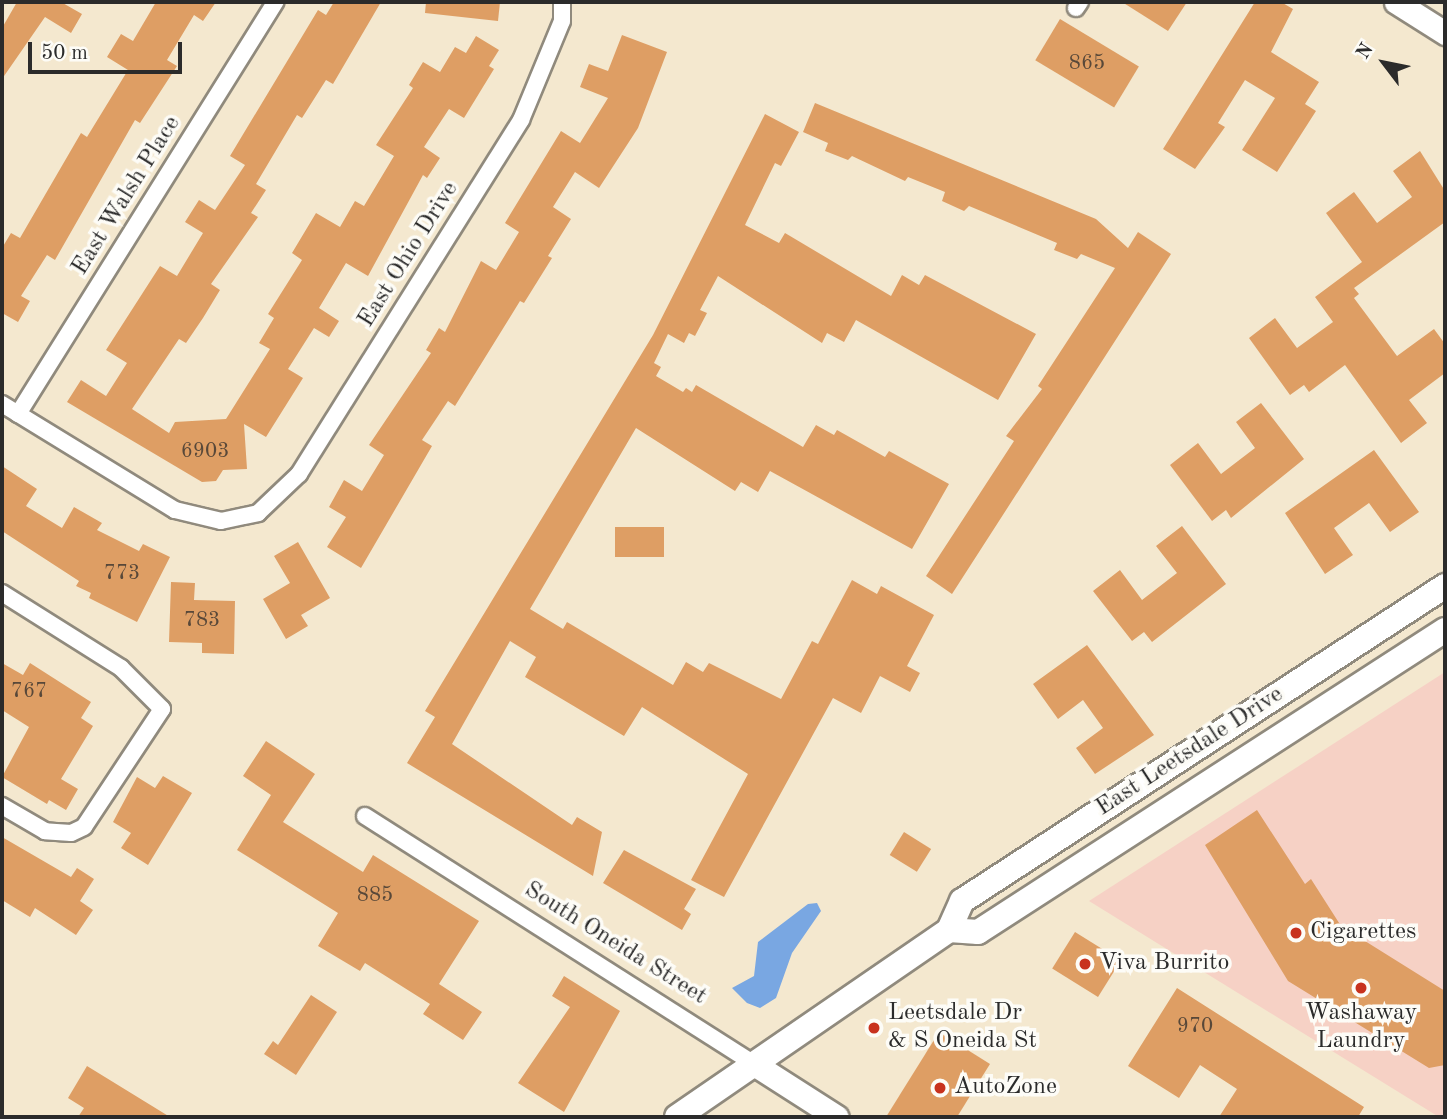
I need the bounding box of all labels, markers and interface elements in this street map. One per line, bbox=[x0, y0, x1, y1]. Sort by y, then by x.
scale bar bbox=[32, 28, 186, 72]
north arrow bbox=[1349, 28, 1419, 98]
text: N bbox=[1354, 40, 1378, 63]
text: 50 m bbox=[41, 43, 88, 64]
house number: 865 bbox=[1069, 51, 1105, 77]
street label: East Walsh Place bbox=[66, 111, 188, 281]
street label: East Ohio Drive bbox=[353, 177, 465, 333]
house number: 6903 bbox=[181, 439, 229, 465]
house number: 773 bbox=[104, 561, 140, 587]
house number: 783 bbox=[184, 608, 220, 634]
house number: 767 bbox=[11, 679, 47, 705]
street label: East Leetsdale Drive bbox=[1091, 681, 1289, 823]
street label: South Oneida Street bbox=[518, 876, 712, 1012]
house number: 885 bbox=[357, 883, 393, 909]
place label: Cigarettes bbox=[1310, 919, 1417, 947]
marker: Cigarettes bbox=[1288, 925, 1304, 941]
place label: Viva Burrito bbox=[1099, 950, 1229, 978]
marker: Viva Burrito bbox=[1077, 956, 1093, 972]
marker: Washaway Laundry bbox=[1353, 980, 1369, 996]
place label: Leetsdale Dr & S Oneida St bbox=[888, 1000, 1037, 1056]
place label: Washaway Laundry bbox=[1305, 1000, 1417, 1056]
house number: 970 bbox=[1177, 1014, 1213, 1040]
marker: Leetsdale Dr & S Oneida St bbox=[866, 1020, 882, 1036]
place label: AutoZone bbox=[954, 1074, 1057, 1102]
marker: AutoZone bbox=[932, 1080, 948, 1096]

